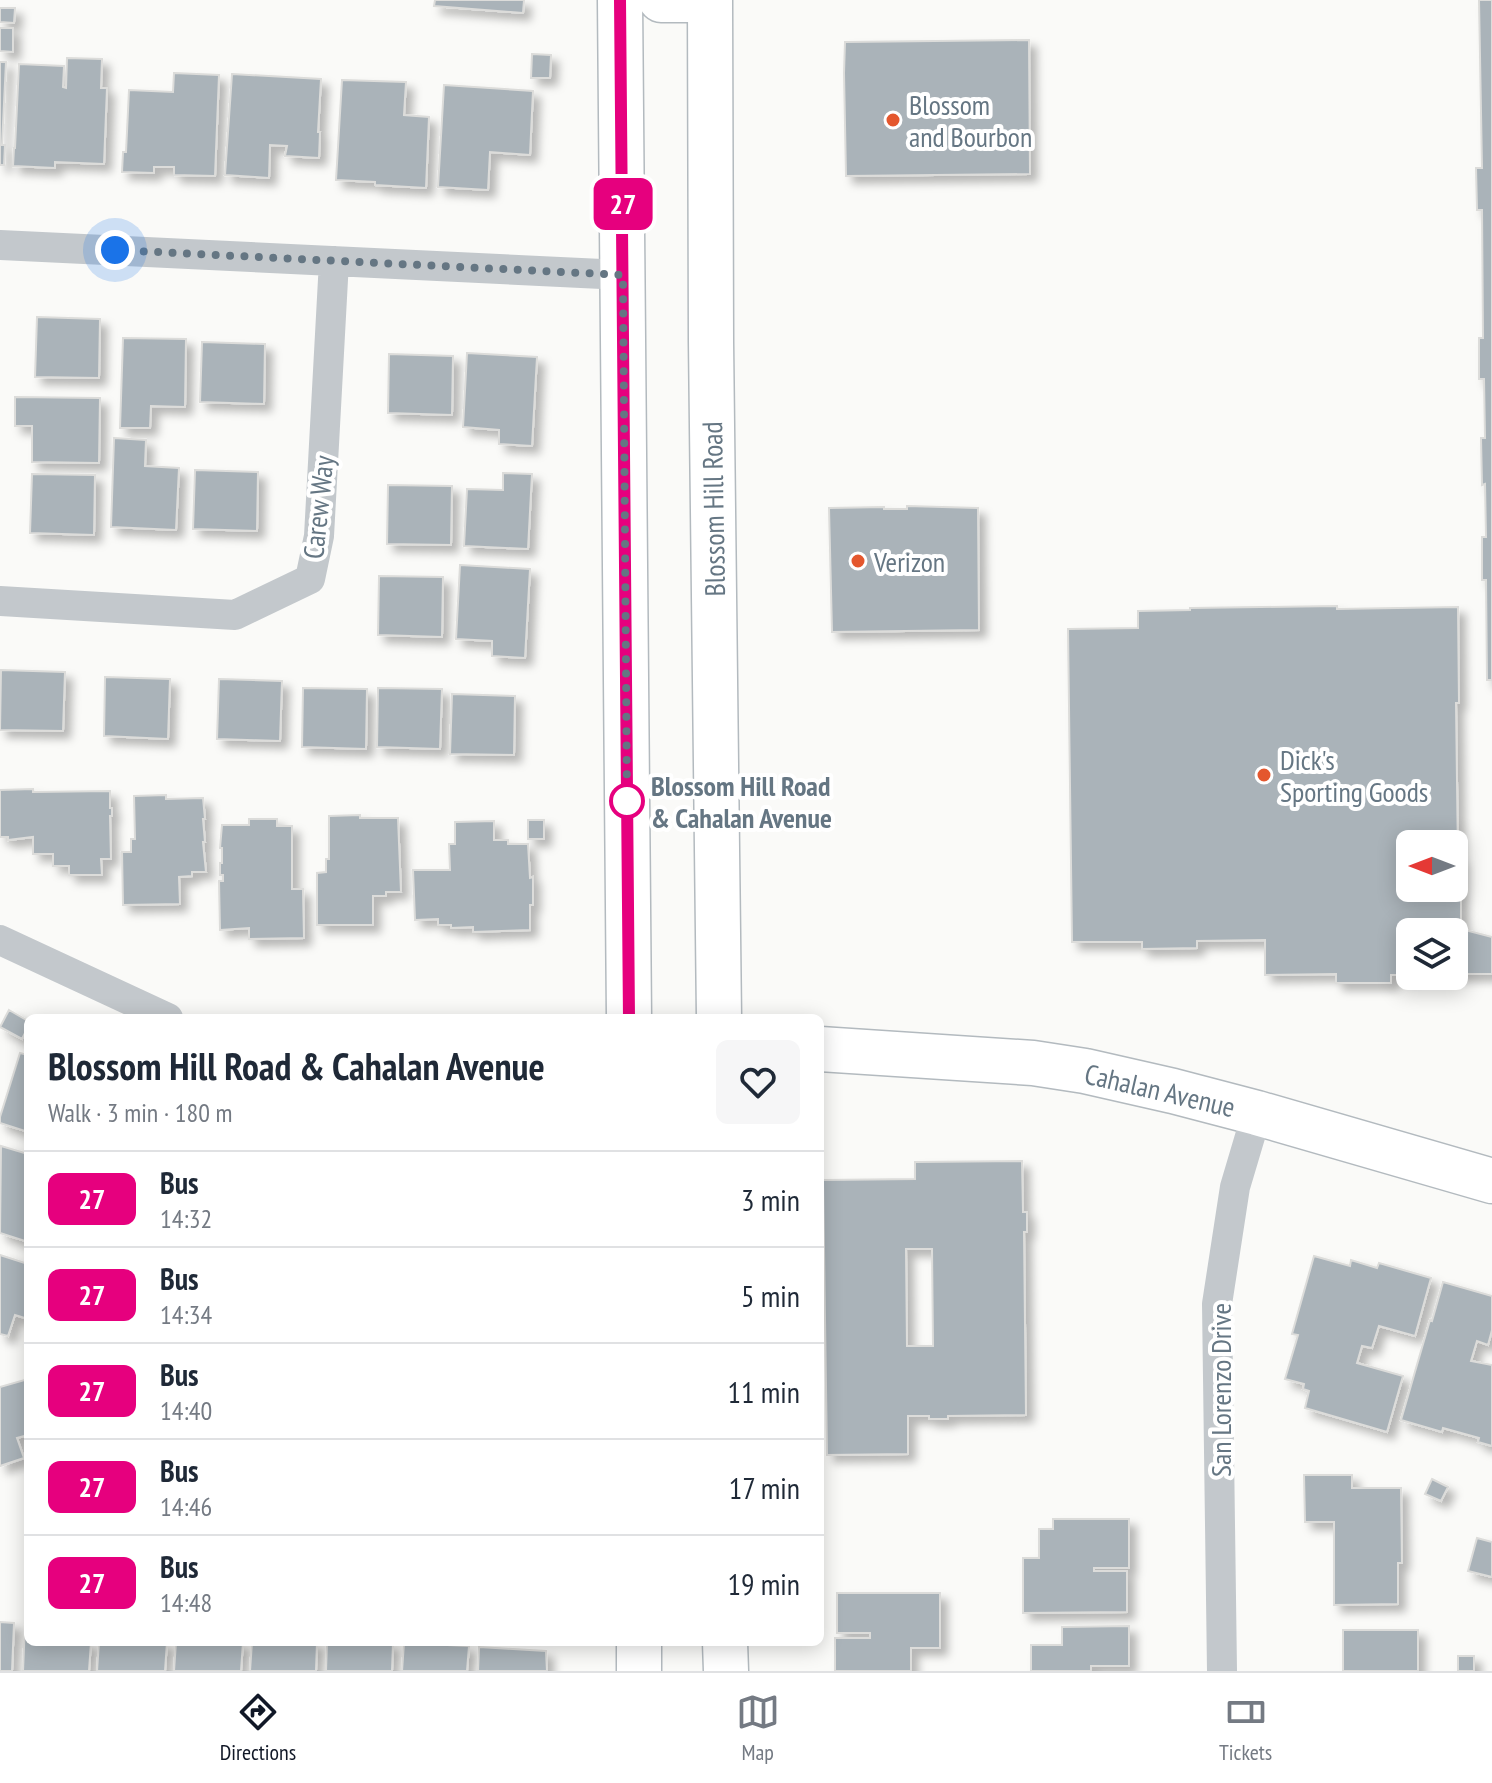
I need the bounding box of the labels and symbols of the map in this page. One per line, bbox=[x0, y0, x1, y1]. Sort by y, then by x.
place label: Blossom and Bourbon bbox=[909, 86, 1032, 155]
marker: Blossom and Bourbon bbox=[884, 111, 902, 129]
line badge: 27 bbox=[587, 178, 659, 230]
your location bbox=[95, 230, 135, 270]
street label: Blossom Hill Road bbox=[693, 421, 733, 597]
street label: Carew Way bbox=[294, 453, 342, 561]
place label: Verizon bbox=[873, 543, 945, 580]
marker: Verizon bbox=[849, 552, 867, 570]
place label: Dick's Sporting Goods bbox=[1280, 741, 1428, 810]
marker: Dick's Sporting Goods bbox=[1255, 766, 1273, 784]
place label: Blossom Hill Road & Cahalan Avenue bbox=[651, 767, 832, 836]
marker: Blossom Hill Road & Cahalan Avenue bbox=[610, 784, 644, 818]
north arrow bbox=[1396, 830, 1468, 902]
street label: Cahalan Avenue bbox=[1081, 1055, 1239, 1125]
street label: San Lorenzo Drive bbox=[1202, 1303, 1239, 1477]

